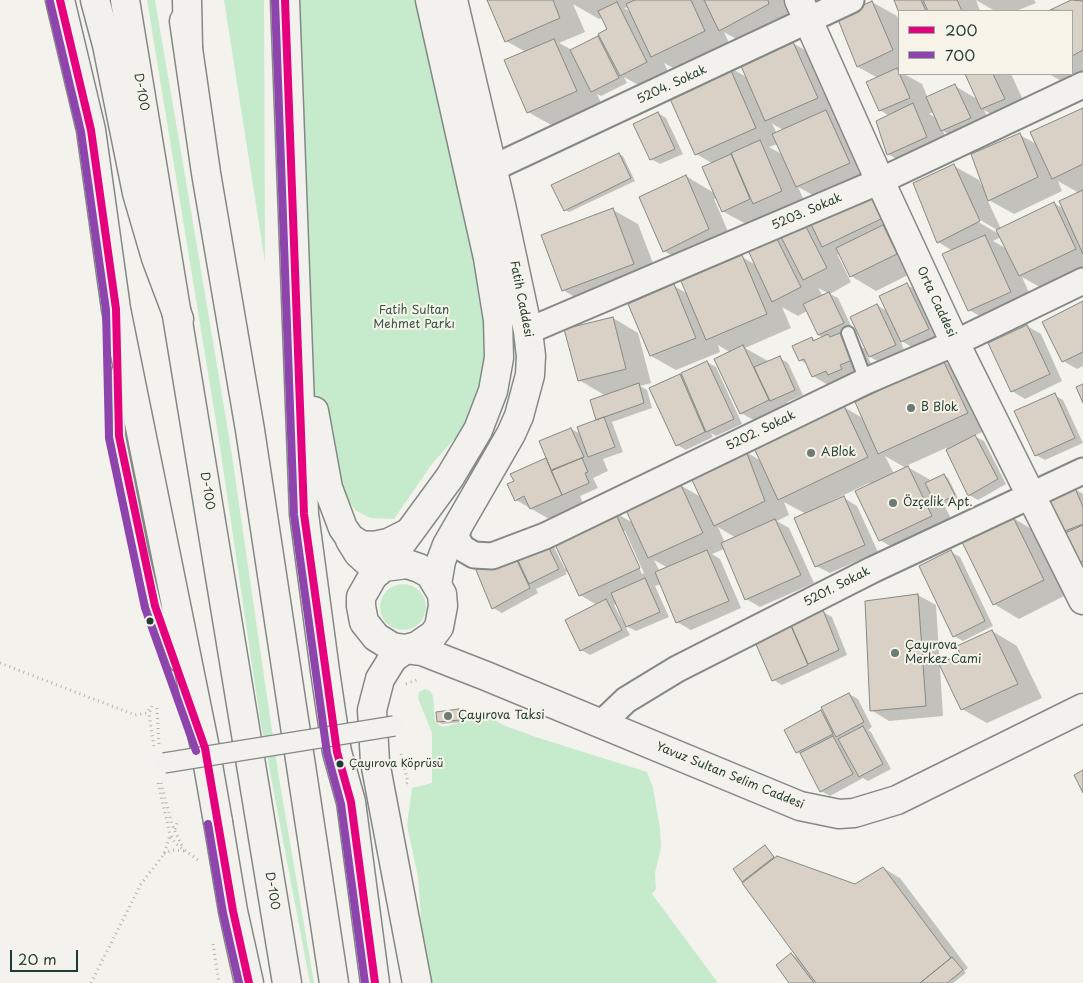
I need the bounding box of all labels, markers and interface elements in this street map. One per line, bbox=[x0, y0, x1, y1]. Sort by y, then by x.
legend bbox=[898, 10, 1073, 75]
text: 200 bbox=[945, 18, 977, 41]
text: 700 bbox=[945, 43, 975, 66]
street label: 5204. Sokak bbox=[635, 63, 709, 107]
street label: D-100 bbox=[131, 72, 151, 112]
street label: 5203. Sokak bbox=[770, 191, 844, 233]
street label: Fatih Caddesi bbox=[507, 259, 535, 339]
street label: Orta Caddesi bbox=[913, 264, 959, 340]
park label: Fatih Sultan Mehmet Parkı bbox=[373, 304, 455, 332]
place label: B Blok bbox=[921, 401, 958, 415]
marker: B Blok bbox=[905, 402, 917, 414]
street label: 5202. Sokak bbox=[724, 408, 798, 454]
place label: ABlok bbox=[821, 446, 856, 460]
marker: ABlok bbox=[805, 447, 817, 459]
street label: D-100 bbox=[197, 471, 217, 511]
place label: Özçelik Apt. bbox=[903, 496, 973, 510]
marker: Özçelik Apt. bbox=[887, 497, 899, 509]
street label: 5201. Sokak bbox=[801, 564, 873, 610]
unlabelled marker bbox=[145, 616, 155, 626]
place label: Çayırova Merkez Cami bbox=[905, 639, 981, 667]
marker: Çayırova Merkez Cami bbox=[889, 647, 901, 659]
place label: Çayırova Taksi bbox=[458, 709, 545, 723]
marker: Çayırova Taksi bbox=[442, 710, 454, 722]
street label: Yavuz Sultan Selim Caddesi bbox=[654, 740, 806, 812]
place label: Çayırova Köprüsü bbox=[349, 757, 443, 771]
marker: Çayırova Köprüsü bbox=[335, 759, 345, 769]
street label: D-100 bbox=[262, 871, 282, 911]
scale bar bbox=[12, 940, 80, 972]
text: 20 m bbox=[18, 947, 57, 970]

